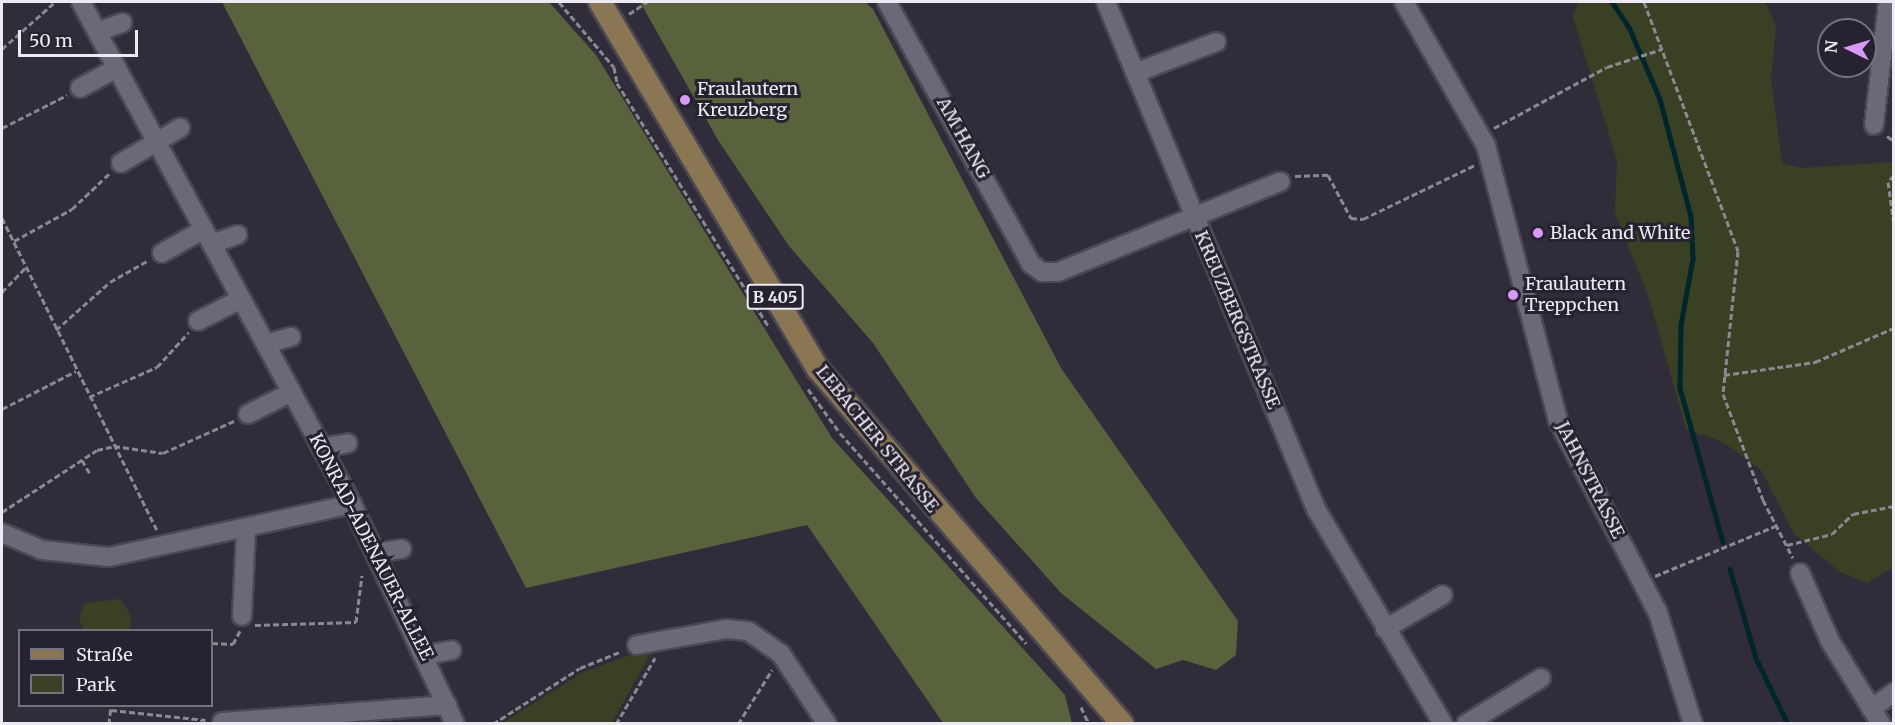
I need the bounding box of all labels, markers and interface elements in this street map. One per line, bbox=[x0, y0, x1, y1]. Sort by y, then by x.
scale bar bbox=[21, 18, 141, 56]
north arrow bbox=[1817, 18, 1877, 78]
text: 50 m bbox=[29, 29, 73, 52]
text: N bbox=[1821, 39, 1842, 54]
place label: Fraulautern Kreuzberg bbox=[697, 79, 798, 122]
marker: Fraulautern Kreuzberg bbox=[678, 93, 692, 107]
street label: AM HANG bbox=[932, 94, 994, 182]
place label: Black and White bbox=[1550, 222, 1690, 244]
marker: Black and White bbox=[1531, 226, 1545, 240]
street label: KREUZBERGSTRASSE bbox=[1190, 228, 1284, 412]
place label: Fraulautern Treppchen bbox=[1525, 274, 1626, 316]
road number: B 405 bbox=[746, 284, 804, 310]
marker: Fraulautern Treppchen bbox=[1506, 288, 1520, 302]
street label: LEBACHER STRASSE bbox=[811, 361, 943, 517]
street label: JAHNSTRASSE bbox=[1551, 418, 1629, 542]
street label: KONRAD-ADENAUER-ALLEE bbox=[304, 430, 438, 664]
legend bbox=[18, 629, 213, 707]
text: Straße bbox=[76, 643, 133, 666]
text: Park bbox=[76, 673, 116, 696]

